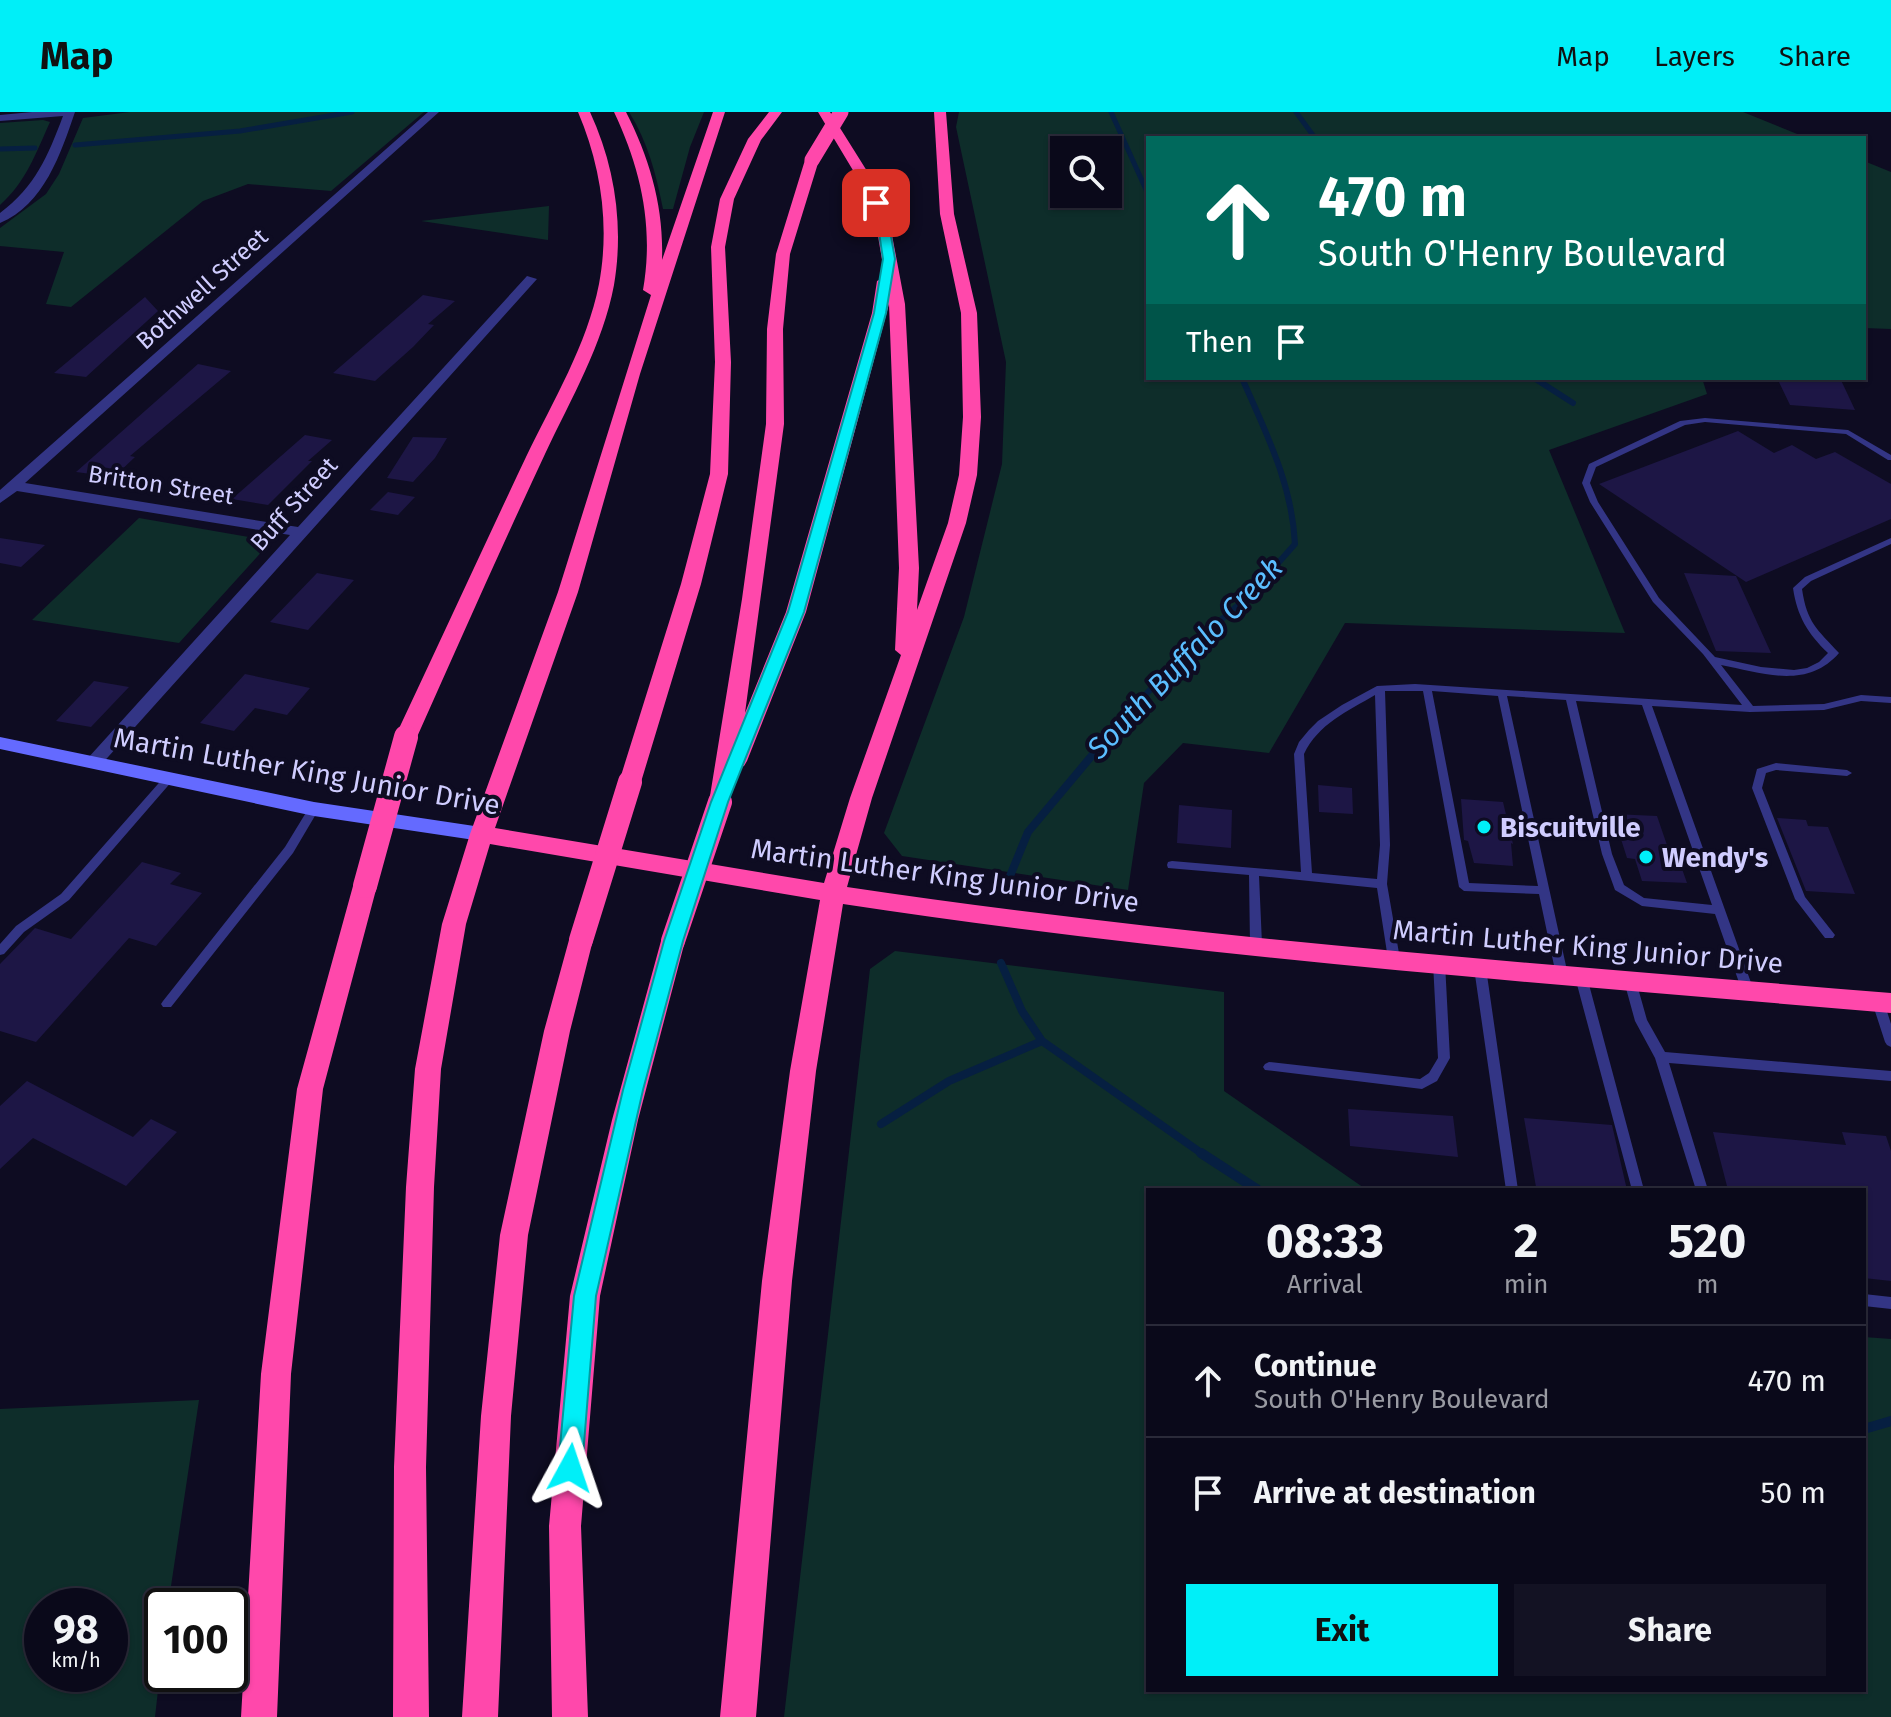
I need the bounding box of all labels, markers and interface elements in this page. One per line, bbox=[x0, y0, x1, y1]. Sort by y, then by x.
text: Map bbox=[40, 33, 113, 79]
text: Map bbox=[1556, 40, 1610, 73]
text: Layers bbox=[1654, 40, 1735, 73]
text: Share bbox=[1779, 40, 1851, 73]
map controls bbox=[1050, 136, 1122, 208]
button: search bbox=[1050, 136, 1122, 208]
text: 470 m bbox=[1318, 164, 1467, 231]
icon: ahead bbox=[1186, 168, 1290, 272]
pin bbox=[842, 169, 910, 237]
icon: arrive bbox=[854, 181, 898, 225]
street label: Bothwell Street bbox=[131, 222, 274, 355]
text: South O'Henry Boulevard bbox=[1318, 232, 1727, 276]
icon: arrive bbox=[1269, 320, 1313, 364]
text: Then bbox=[1186, 324, 1253, 360]
street label: Buff Street bbox=[245, 451, 343, 557]
street label: Britton Street bbox=[86, 460, 236, 510]
water label: South Buffalo Creek bbox=[1079, 550, 1290, 767]
street label: Martin Luther King Junior Drive bbox=[111, 721, 503, 822]
place label: Biscuitville bbox=[1500, 811, 1641, 844]
marker: Biscuitville bbox=[1475, 818, 1493, 836]
street label: Martin Luther King Junior Drive bbox=[749, 832, 1141, 919]
place label: Wendy's bbox=[1662, 841, 1768, 874]
marker: Wendy's bbox=[1637, 848, 1655, 866]
street label: Martin Luther King Junior Drive bbox=[1391, 913, 1784, 980]
text: 08:33 bbox=[1266, 1212, 1384, 1270]
text: 2 bbox=[1514, 1212, 1539, 1270]
text: 520 bbox=[1668, 1212, 1746, 1270]
text: Arrival bbox=[1287, 1269, 1363, 1300]
text: min bbox=[1504, 1269, 1549, 1300]
text: m bbox=[1696, 1269, 1718, 1300]
text: Continue bbox=[1254, 1348, 1377, 1384]
icon: ahead bbox=[1186, 1359, 1230, 1403]
text: 470 m bbox=[1747, 1363, 1826, 1399]
text: South O'Henry Boulevard bbox=[1254, 1384, 1550, 1415]
position arrow bbox=[528, 1426, 612, 1510]
icon: arrive bbox=[1186, 1471, 1230, 1515]
text: Arrive at destination bbox=[1254, 1475, 1536, 1511]
text: 50 m bbox=[1761, 1475, 1826, 1511]
button: Exit bbox=[1186, 1584, 1498, 1676]
button: Share bbox=[1514, 1584, 1826, 1676]
speed limit sign: 100 bbox=[144, 1588, 248, 1692]
text: 98 bbox=[53, 1606, 99, 1654]
text: km/h bbox=[51, 1648, 101, 1672]

